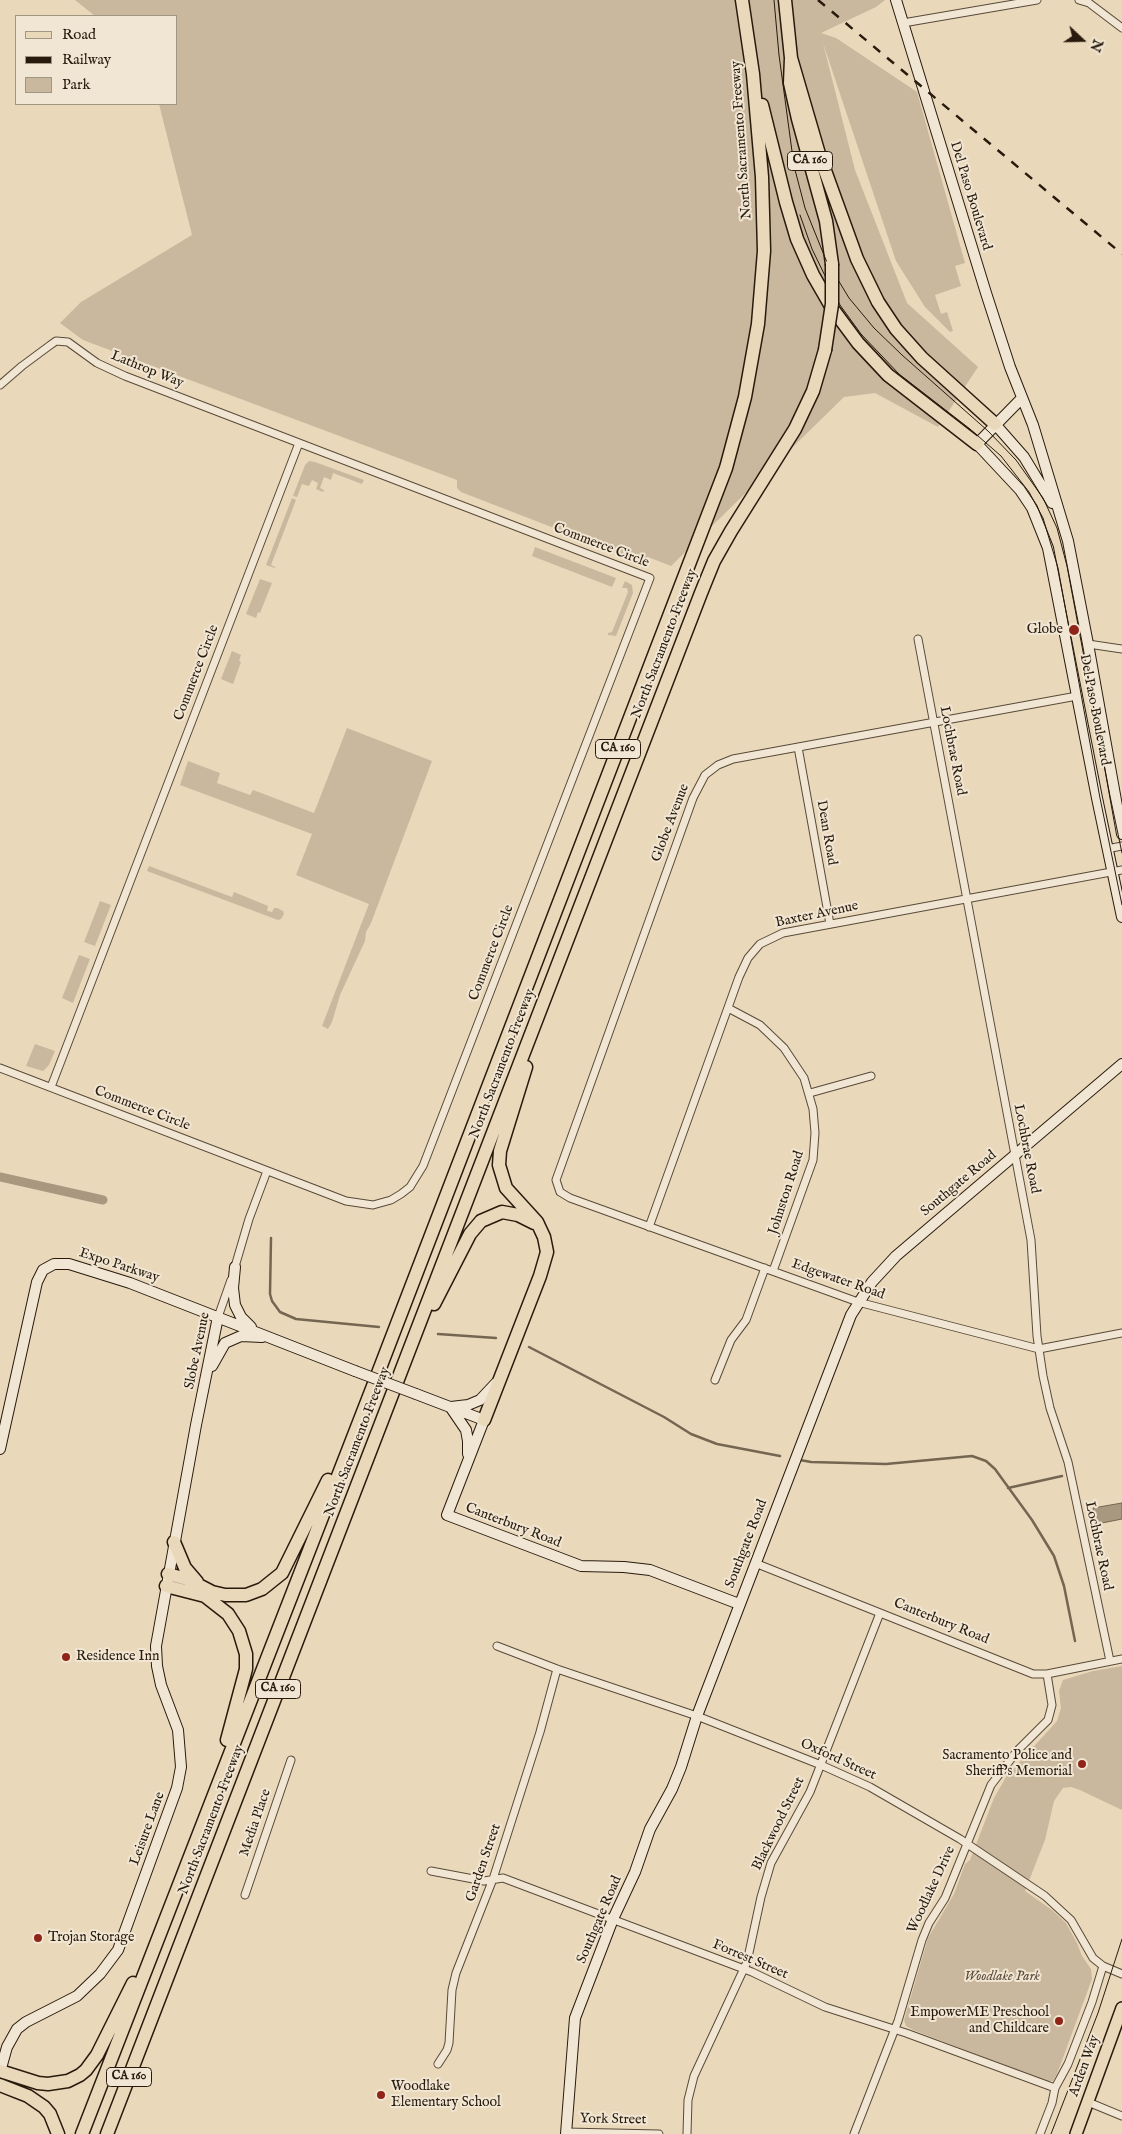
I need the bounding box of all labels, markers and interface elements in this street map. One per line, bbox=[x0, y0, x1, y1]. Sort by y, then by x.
legend bbox=[15, 15, 178, 105]
north arrow bbox=[1057, 15, 1107, 65]
text: Road bbox=[62, 25, 96, 44]
text: N bbox=[1085, 36, 1107, 54]
text: Railway bbox=[62, 50, 111, 69]
street label: North Sacramento Freeway bbox=[728, 60, 756, 220]
text: Park bbox=[62, 75, 91, 94]
street label: Del Paso Boulevard bbox=[945, 139, 995, 253]
road number: CA 160 bbox=[788, 152, 832, 170]
street label: Lathrop Way bbox=[108, 348, 186, 392]
street label: Commerce Circle bbox=[551, 520, 651, 572]
street label: North Sacramento Freeway bbox=[629, 567, 701, 721]
place label: Globe bbox=[1027, 622, 1063, 638]
street label: Commerce Circle bbox=[171, 623, 223, 723]
marker: Globe bbox=[1067, 623, 1081, 637]
street label: Del Paso Boulevard bbox=[1075, 653, 1113, 767]
street label: Lochbrae Road bbox=[935, 705, 969, 797]
road number: CA 160 bbox=[596, 740, 640, 759]
street label: Globe Avenue bbox=[648, 782, 694, 864]
street label: Dean Road bbox=[812, 799, 840, 867]
street label: Baxter Avenue bbox=[774, 898, 860, 932]
street label: Commerce Circle bbox=[466, 903, 518, 1003]
street label: North Sacramento Freeway bbox=[467, 987, 539, 1141]
street label: Commerce Circle bbox=[92, 1083, 192, 1135]
street label: Lochbrae Road bbox=[1009, 1103, 1043, 1195]
street label: Southgate Road bbox=[918, 1147, 1000, 1221]
street label: Johnston Road bbox=[766, 1149, 808, 1237]
street label: Expo Parkway bbox=[77, 1245, 161, 1287]
street label: Edgewater Road bbox=[789, 1256, 887, 1304]
street label: Slobe Avenue bbox=[182, 1311, 214, 1391]
street label: North Sacramento Freeway bbox=[322, 1365, 394, 1519]
street label: Southgate Road bbox=[722, 1497, 772, 1591]
street label: Canterbury Road bbox=[463, 1500, 563, 1552]
street label: Lochbrae Road bbox=[1080, 1500, 1116, 1592]
street label: Canterbury Road bbox=[891, 1595, 991, 1649]
place label: Residence Inn bbox=[76, 1649, 159, 1665]
marker: Residence Inn bbox=[60, 1651, 72, 1663]
road number: CA 160 bbox=[256, 1680, 300, 1698]
street label: Oxford Street bbox=[797, 1736, 879, 1784]
street label: North Sacramento Freeway bbox=[176, 1743, 248, 1897]
place label: Sacramento Police and Sheriff's Memorial bbox=[942, 1748, 1072, 1780]
marker: Sacramento Police and Sheriff's Memorial bbox=[1076, 1758, 1088, 1770]
street label: Blackwood Street bbox=[749, 1774, 809, 1874]
street label: Media Place bbox=[237, 1787, 275, 1859]
street label: Leisure Lane bbox=[127, 1790, 169, 1868]
street label: Garden Street bbox=[463, 1822, 505, 1904]
street label: Woodlake Drive bbox=[904, 1844, 960, 1936]
street label: Southgate Road bbox=[574, 1874, 626, 1966]
place label: Trojan Storage bbox=[48, 1930, 134, 1946]
marker: Trojan Storage bbox=[32, 1932, 44, 1944]
street label: Forrest Street bbox=[710, 1937, 790, 1983]
park label: Woodlake Park bbox=[964, 1969, 1040, 1985]
place label: EmpowerME Preschool and Childcare bbox=[910, 2005, 1049, 2038]
marker: EmpowerME Preschool and Childcare bbox=[1053, 2015, 1065, 2027]
street label: Arden Way bbox=[1066, 2033, 1104, 2099]
road number: CA 160 bbox=[106, 2068, 152, 2086]
place label: Woodlake Elementary School bbox=[391, 2079, 501, 2112]
marker: Woodlake Elementary School bbox=[375, 2089, 387, 2101]
street label: York Street bbox=[580, 2111, 646, 2129]

